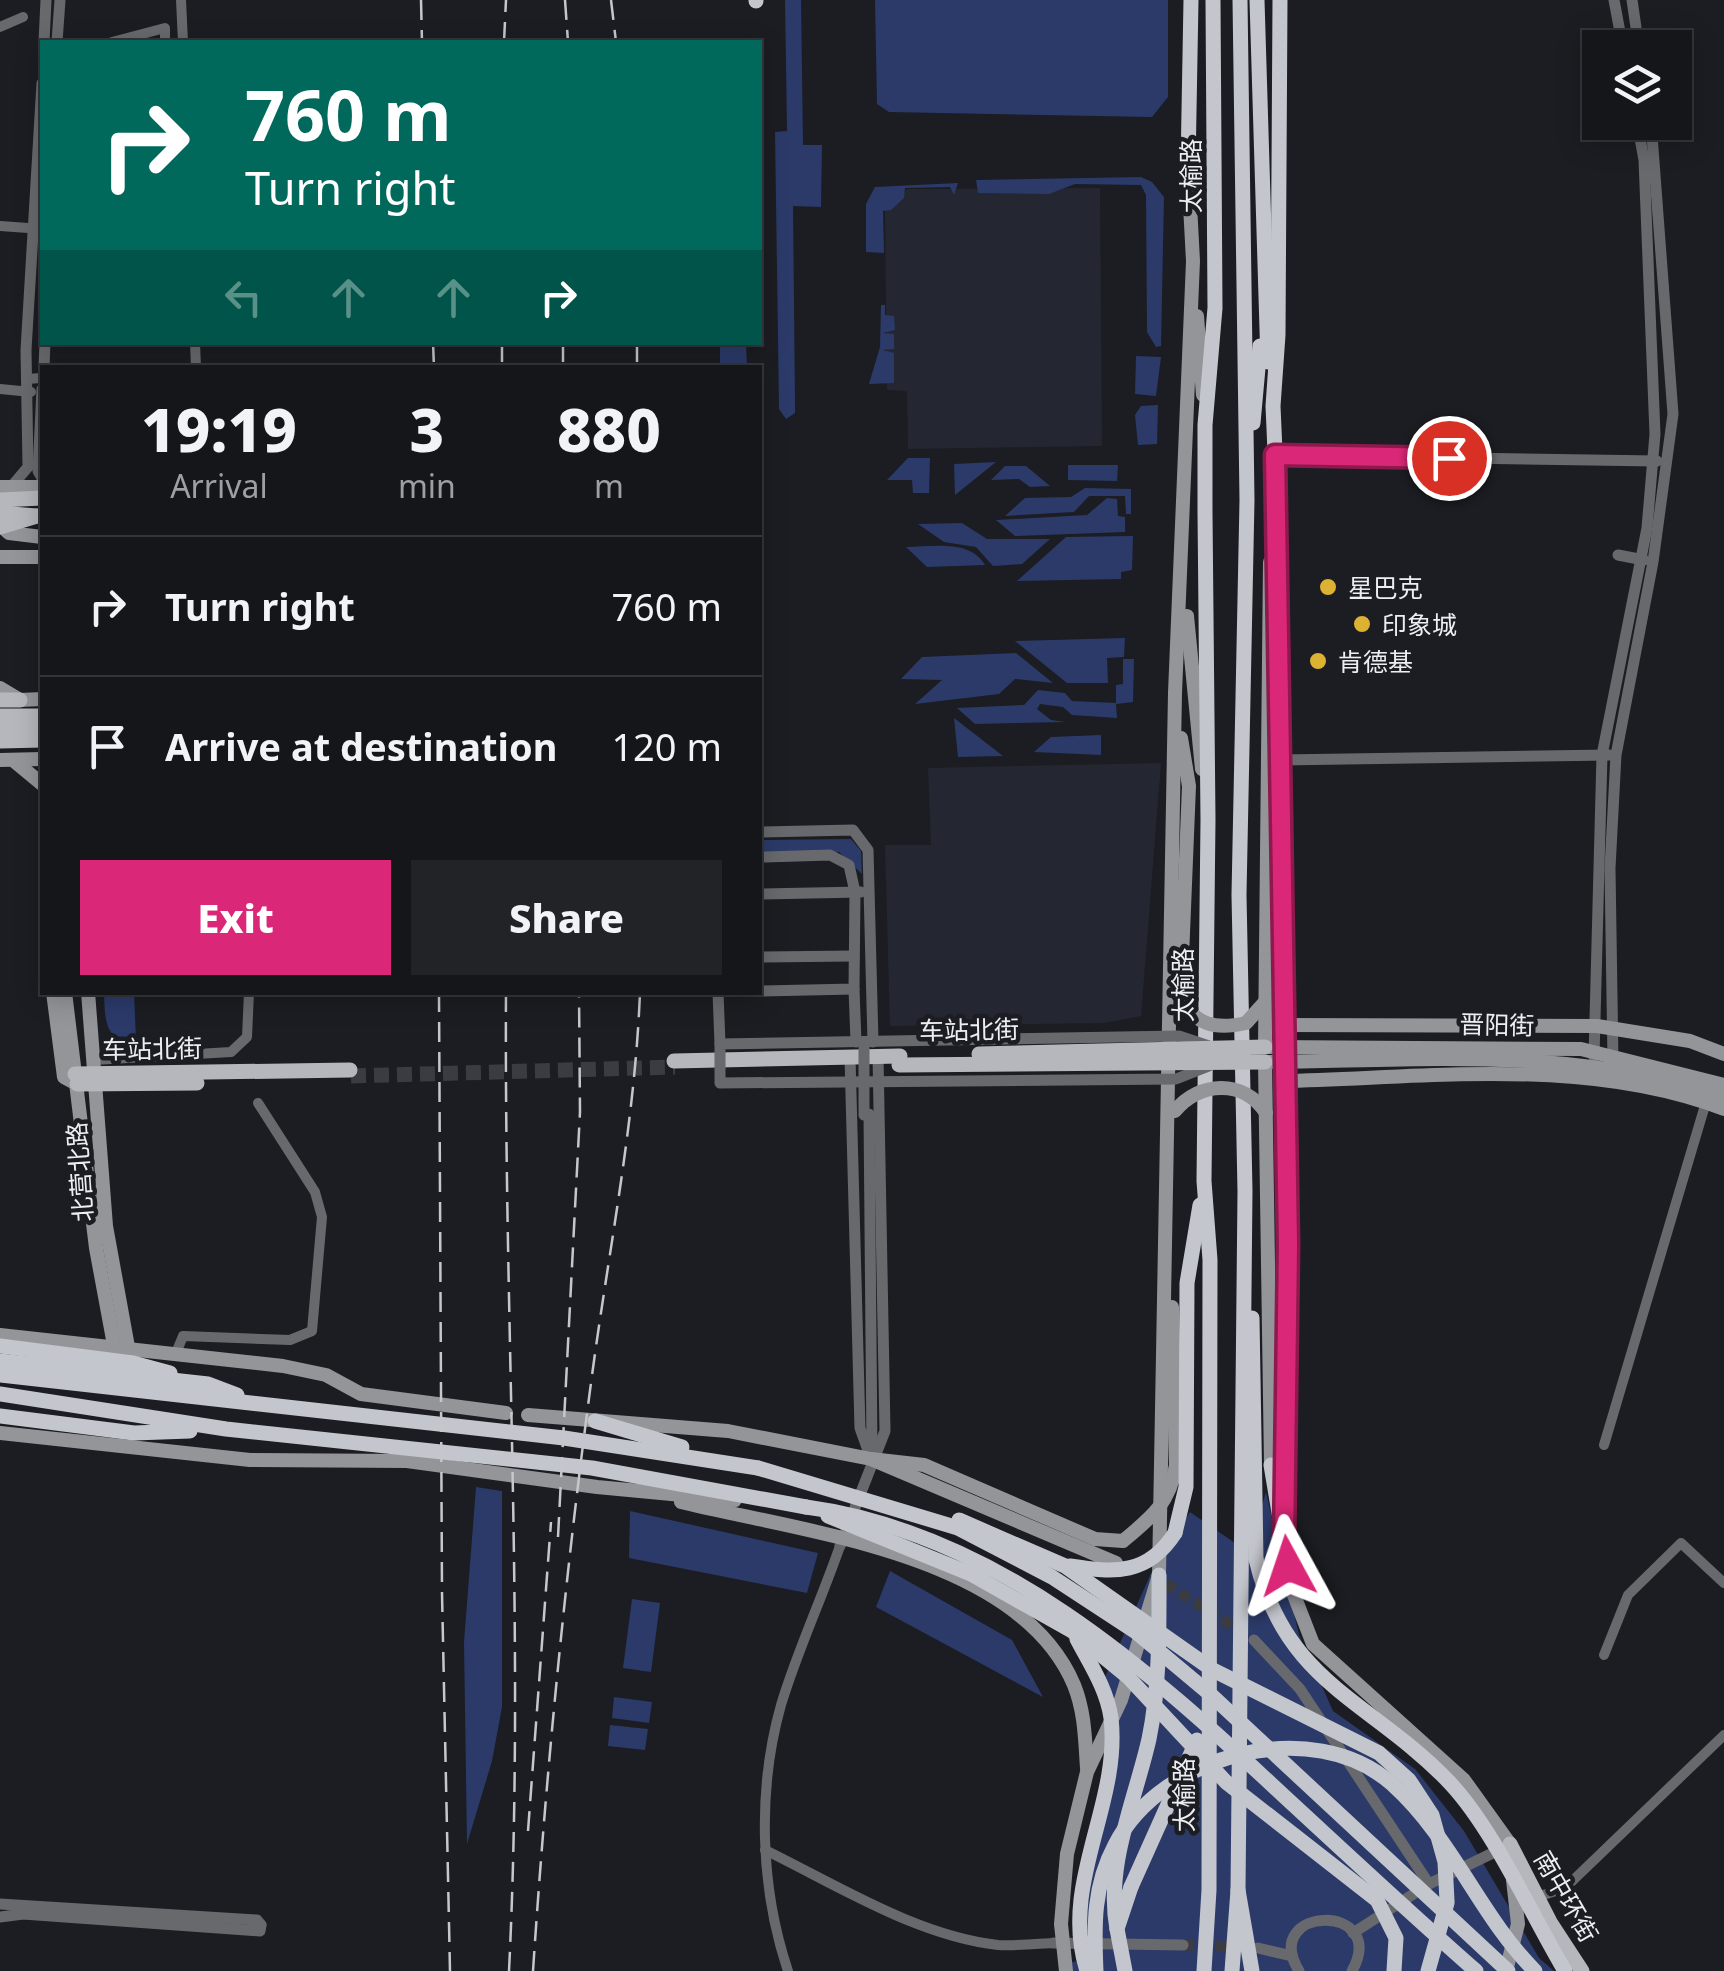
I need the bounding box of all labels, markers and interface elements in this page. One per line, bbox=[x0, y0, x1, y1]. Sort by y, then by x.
map controls bbox=[1582, 30, 1692, 140]
button: layers bbox=[1582, 30, 1692, 140]
text: 760 m bbox=[245, 66, 452, 162]
icon: right bbox=[80, 80, 210, 210]
street label: 太榆路 bbox=[1173, 138, 1207, 214]
text: Turn right bbox=[245, 157, 456, 218]
icon: left bbox=[216, 270, 271, 325]
icon: ahead bbox=[321, 270, 376, 325]
icon: ahead bbox=[426, 270, 481, 325]
icon: right bbox=[531, 270, 586, 325]
text: 19:19 bbox=[141, 388, 297, 470]
text: 3 bbox=[410, 388, 444, 470]
text: 880 bbox=[557, 388, 661, 470]
pin bbox=[1407, 416, 1492, 501]
icon: arrive bbox=[1422, 431, 1477, 486]
text: Arrival bbox=[170, 464, 268, 507]
text: min bbox=[398, 464, 456, 507]
text: m bbox=[594, 464, 624, 507]
place label: 星巴克 bbox=[1348, 570, 1423, 604]
marker: 星巴克 bbox=[1317, 576, 1339, 598]
icon: right bbox=[80, 579, 135, 634]
text: Turn right bbox=[165, 580, 355, 632]
text: 760 m bbox=[611, 580, 722, 632]
place label: 印象城 bbox=[1382, 607, 1457, 641]
marker: 印象城 bbox=[1351, 613, 1373, 635]
place label: 肯德基 bbox=[1338, 644, 1413, 678]
marker: 肯德基 bbox=[1307, 650, 1329, 672]
icon: arrive bbox=[80, 719, 135, 774]
text: Arrive at destination bbox=[165, 720, 557, 772]
text: 120 m bbox=[611, 720, 722, 772]
button: Exit bbox=[80, 860, 391, 975]
button: Share bbox=[411, 860, 722, 975]
street label: 太榆路 bbox=[1165, 947, 1199, 1023]
street label: 晋阳街 bbox=[1459, 1006, 1535, 1042]
street label: 车站北街 bbox=[919, 1011, 1019, 1047]
street label: 车站北街 bbox=[102, 1030, 202, 1066]
street label: 北营北路 bbox=[59, 1121, 99, 1223]
position arrow bbox=[1236, 1514, 1340, 1618]
street label: 太榆路 bbox=[1166, 1757, 1200, 1833]
street label: 南中环街 bbox=[1527, 1844, 1607, 1948]

